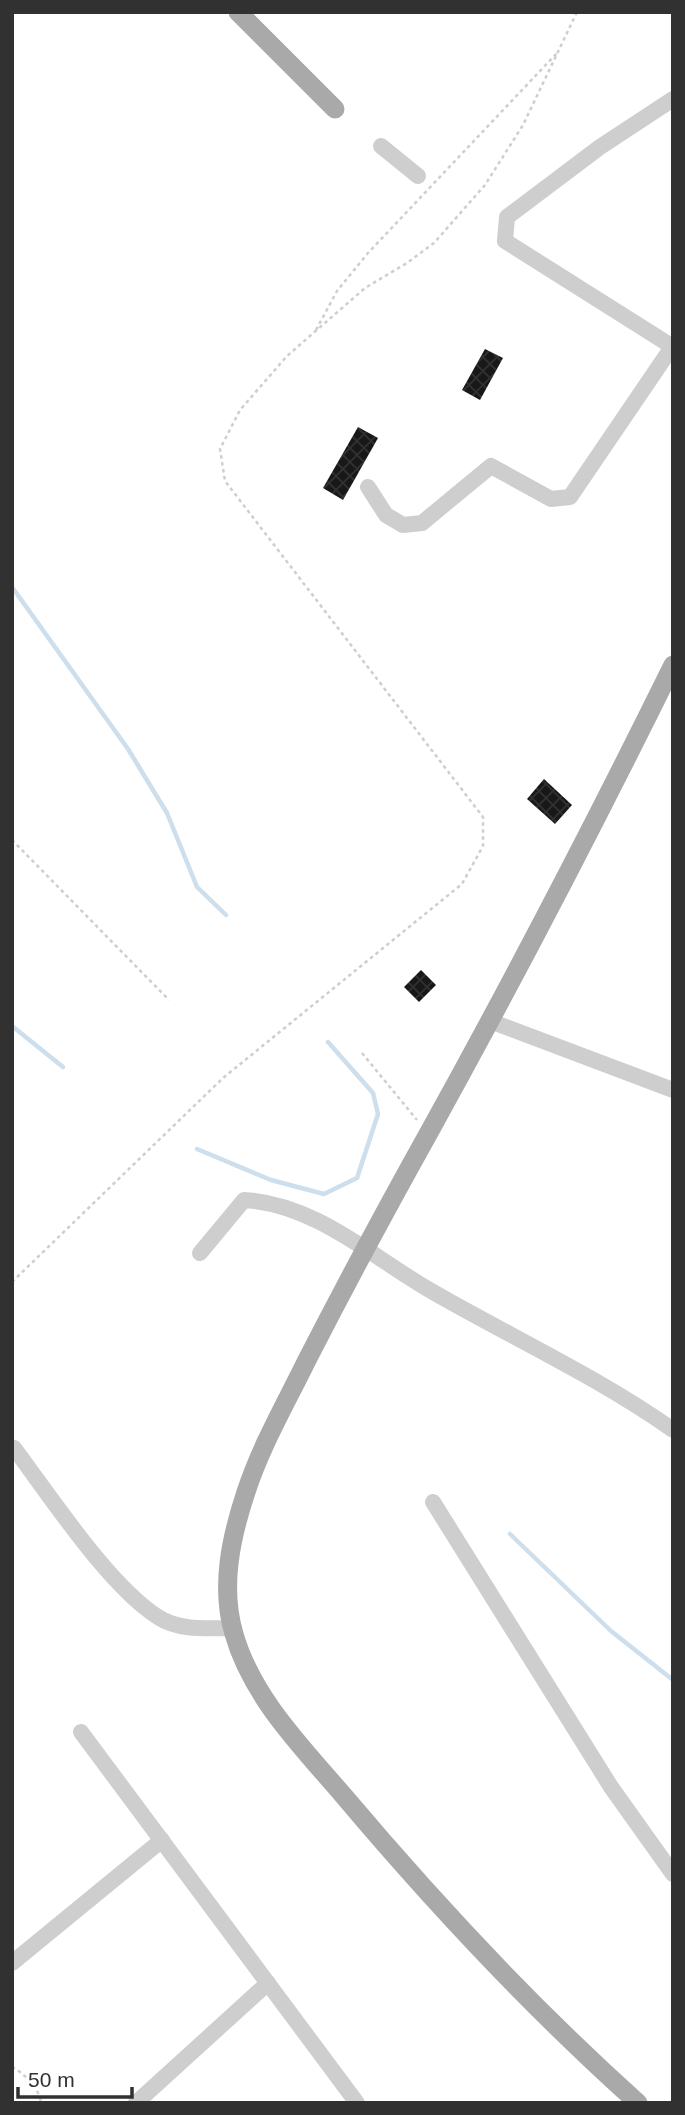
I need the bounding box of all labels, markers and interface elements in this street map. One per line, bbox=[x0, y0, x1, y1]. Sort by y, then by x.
scale bar bbox=[18, 2056, 131, 2100]
text: 50 m bbox=[28, 2068, 75, 2091]

